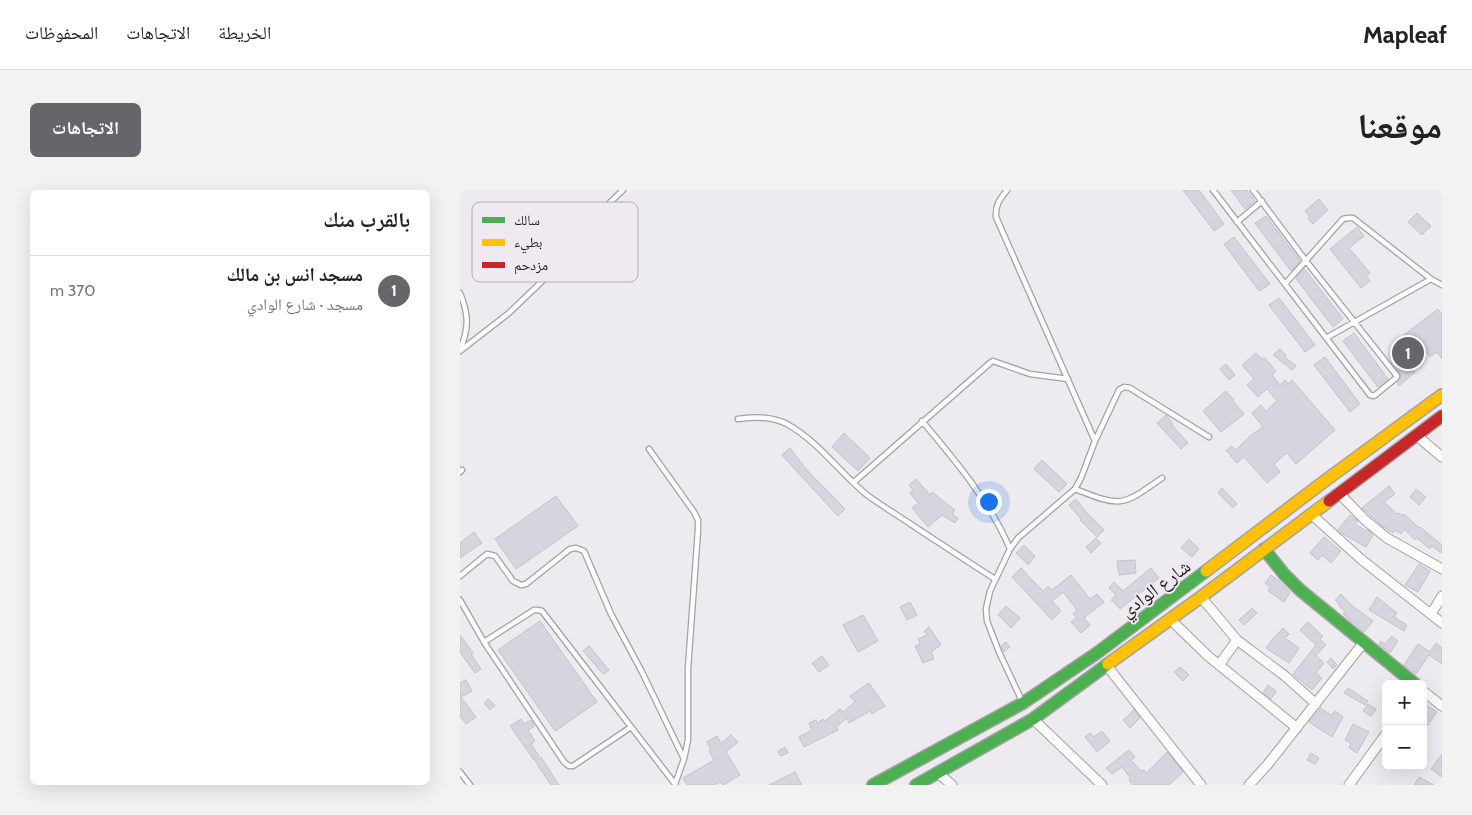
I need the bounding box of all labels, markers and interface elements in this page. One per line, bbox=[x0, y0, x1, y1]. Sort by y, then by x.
text: Mapleaf bbox=[1363, 20, 1447, 49]
text: المحفوظات bbox=[25, 22, 98, 44]
text: الاتجاهات bbox=[126, 22, 190, 44]
text: الخريطة bbox=[218, 22, 271, 44]
button: الاتجاهات bbox=[30, 103, 141, 157]
text: موقعنا bbox=[1357, 104, 1442, 147]
legend bbox=[472, 202, 638, 282]
text: بالقرب منك bbox=[323, 207, 410, 232]
text: سالك bbox=[514, 211, 540, 229]
text: بطيء bbox=[514, 233, 543, 254]
text: مزدحم bbox=[514, 256, 548, 275]
text: مسجد انس بن مالك bbox=[227, 263, 363, 286]
text: 370 m bbox=[50, 281, 95, 300]
text: 1 bbox=[391, 281, 397, 300]
text: مسجد · شارع الوادي bbox=[247, 295, 363, 314]
pin: 1 bbox=[1392, 334, 1424, 372]
your location bbox=[976, 489, 1002, 515]
street label: شارع الوادي bbox=[1116, 555, 1197, 625]
map controls bbox=[1382, 680, 1427, 770]
button: + bbox=[1382, 680, 1427, 725]
button: − bbox=[1382, 725, 1427, 770]

